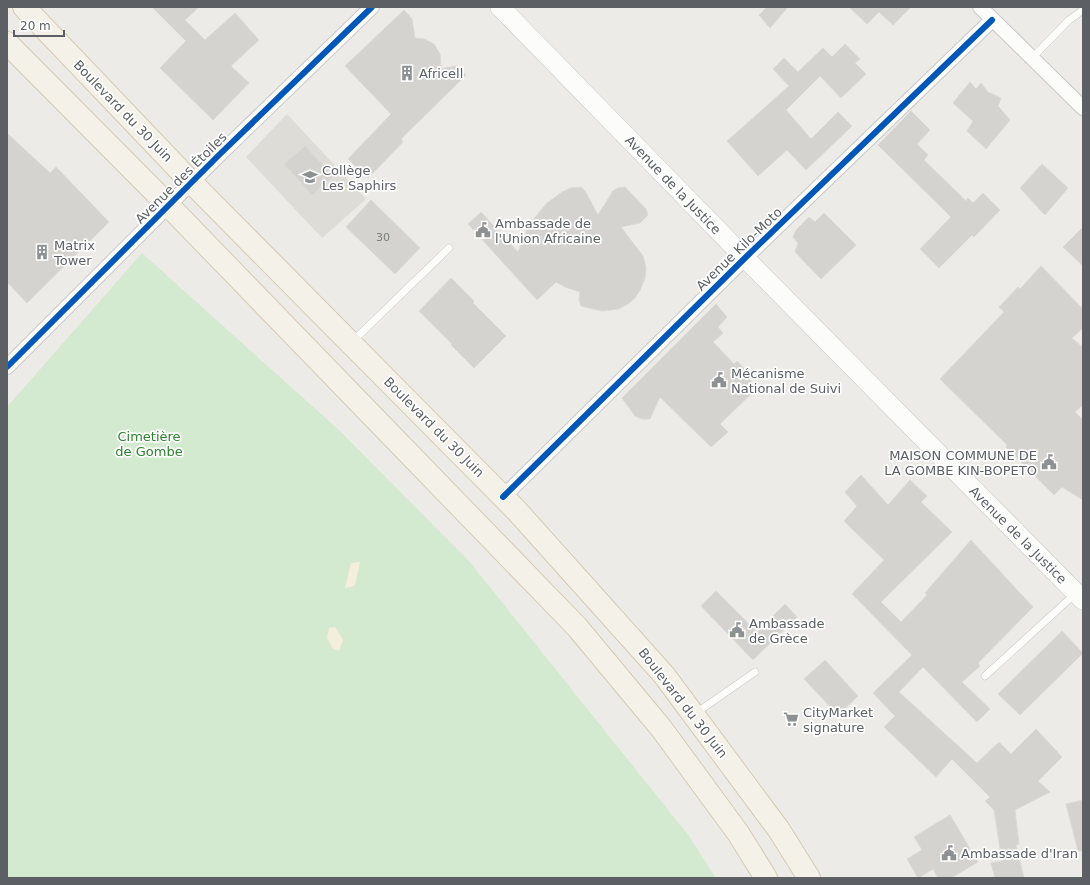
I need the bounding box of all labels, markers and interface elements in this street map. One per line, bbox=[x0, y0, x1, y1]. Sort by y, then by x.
scale bar bbox=[14, 12, 64, 38]
text: 20 m bbox=[20, 19, 51, 33]
street label: Boulevard du 30 Juin bbox=[71, 57, 175, 165]
building icon: Africell bbox=[398, 64, 416, 82]
place label: Africell bbox=[419, 66, 463, 81]
street label: Avenue des Étoiles bbox=[132, 129, 230, 227]
street label: Avenue de la Justice bbox=[622, 133, 724, 237]
place label: Collège Les Saphirs bbox=[322, 163, 397, 193]
school or university icon: Collège Les Saphirs bbox=[301, 168, 319, 186]
street label: Avenue Kilo-Moto bbox=[693, 204, 785, 294]
place label: Ambassade de l'Union Africaine bbox=[495, 216, 601, 246]
public building icon: Ambassade de l'Union Africaine bbox=[474, 221, 492, 239]
house number: 30 bbox=[376, 231, 390, 244]
place label: Matrix Tower bbox=[53, 238, 95, 268]
building icon: Matrix Tower bbox=[33, 243, 51, 261]
place label: Mécanisme National de Suivi bbox=[731, 366, 841, 396]
public building icon: Mécanisme National de Suivi bbox=[710, 371, 728, 389]
street label: Boulevard du 30 Juin bbox=[381, 374, 487, 480]
park label: Cimetière de Gombe bbox=[115, 429, 183, 459]
place label: MAISON COMMUNE DE LA GOMBE KIN-BOPETO bbox=[884, 448, 1037, 478]
public building icon: MAISON COMMUNE DE LA GOMBE KIN-BOPETO bbox=[1040, 453, 1058, 471]
street label: Avenue de la Justice bbox=[966, 483, 1070, 587]
place label: Ambassade de Grèce bbox=[749, 616, 825, 646]
public building icon: Ambassade de Grèce bbox=[728, 621, 746, 639]
street label: Boulevard du 30 Juin bbox=[635, 645, 731, 761]
place label: CityMarket signature bbox=[803, 705, 873, 735]
supermarket icon: CityMarket signature bbox=[782, 710, 800, 728]
public building icon: Ambassade d'Iran bbox=[940, 844, 958, 862]
place label: Ambassade d'Iran bbox=[961, 846, 1078, 861]

